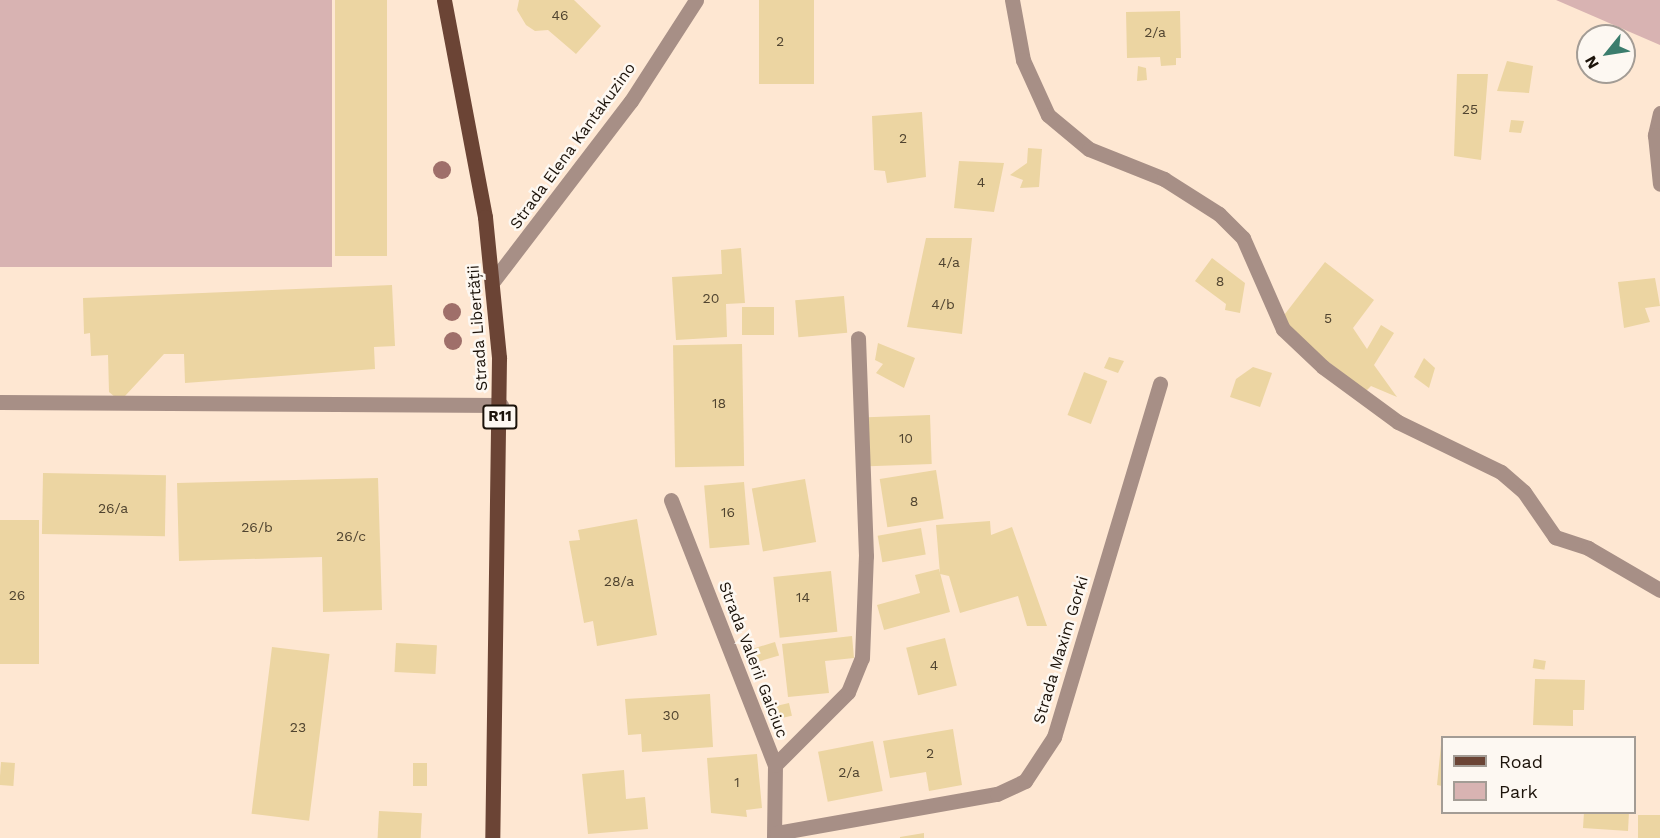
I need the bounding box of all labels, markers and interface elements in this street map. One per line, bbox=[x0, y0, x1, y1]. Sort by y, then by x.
house number: 46 bbox=[551, 7, 569, 23]
house number: 2/a bbox=[1144, 24, 1166, 40]
north arrow bbox=[1576, 24, 1636, 84]
house number: 2 bbox=[776, 33, 784, 49]
text: N bbox=[1581, 52, 1603, 72]
street label: Strada Elena Kantakuzino bbox=[506, 59, 640, 233]
house number: 25 bbox=[1462, 101, 1478, 117]
house number: 2 bbox=[899, 130, 907, 146]
house number: 4 bbox=[977, 174, 985, 190]
house number: 4/a bbox=[938, 254, 960, 270]
street label: Strada Libertății bbox=[464, 264, 492, 392]
house number: 8 bbox=[1216, 273, 1224, 289]
house number: 20 bbox=[703, 290, 719, 306]
house number: 4/b bbox=[931, 296, 955, 312]
house number: 5 bbox=[1324, 310, 1332, 326]
house number: 18 bbox=[712, 395, 726, 411]
road number: R11 bbox=[482, 405, 518, 429]
house number: 10 bbox=[899, 430, 913, 446]
house number: 8 bbox=[910, 493, 918, 509]
house number: 26/a bbox=[98, 500, 128, 516]
house number: 16 bbox=[721, 504, 735, 520]
house number: 26/b bbox=[241, 519, 273, 535]
house number: 26/c bbox=[336, 528, 366, 544]
house number: 28/a bbox=[604, 573, 634, 589]
street label: Strada Maxim Gorki bbox=[1029, 574, 1093, 726]
street label: Strada Valerii Gaiciuc bbox=[714, 579, 792, 741]
house number: 26 bbox=[9, 587, 25, 603]
house number: 14 bbox=[796, 589, 810, 605]
house number: 4 bbox=[930, 657, 938, 673]
house number: 30 bbox=[663, 707, 679, 723]
house number: 23 bbox=[290, 719, 306, 735]
legend bbox=[1441, 736, 1636, 814]
house number: 2 bbox=[926, 745, 934, 761]
text: Road bbox=[1499, 751, 1543, 772]
house number: 2/a bbox=[838, 764, 860, 780]
house number: 1 bbox=[734, 774, 740, 790]
text: Park bbox=[1499, 781, 1538, 802]

